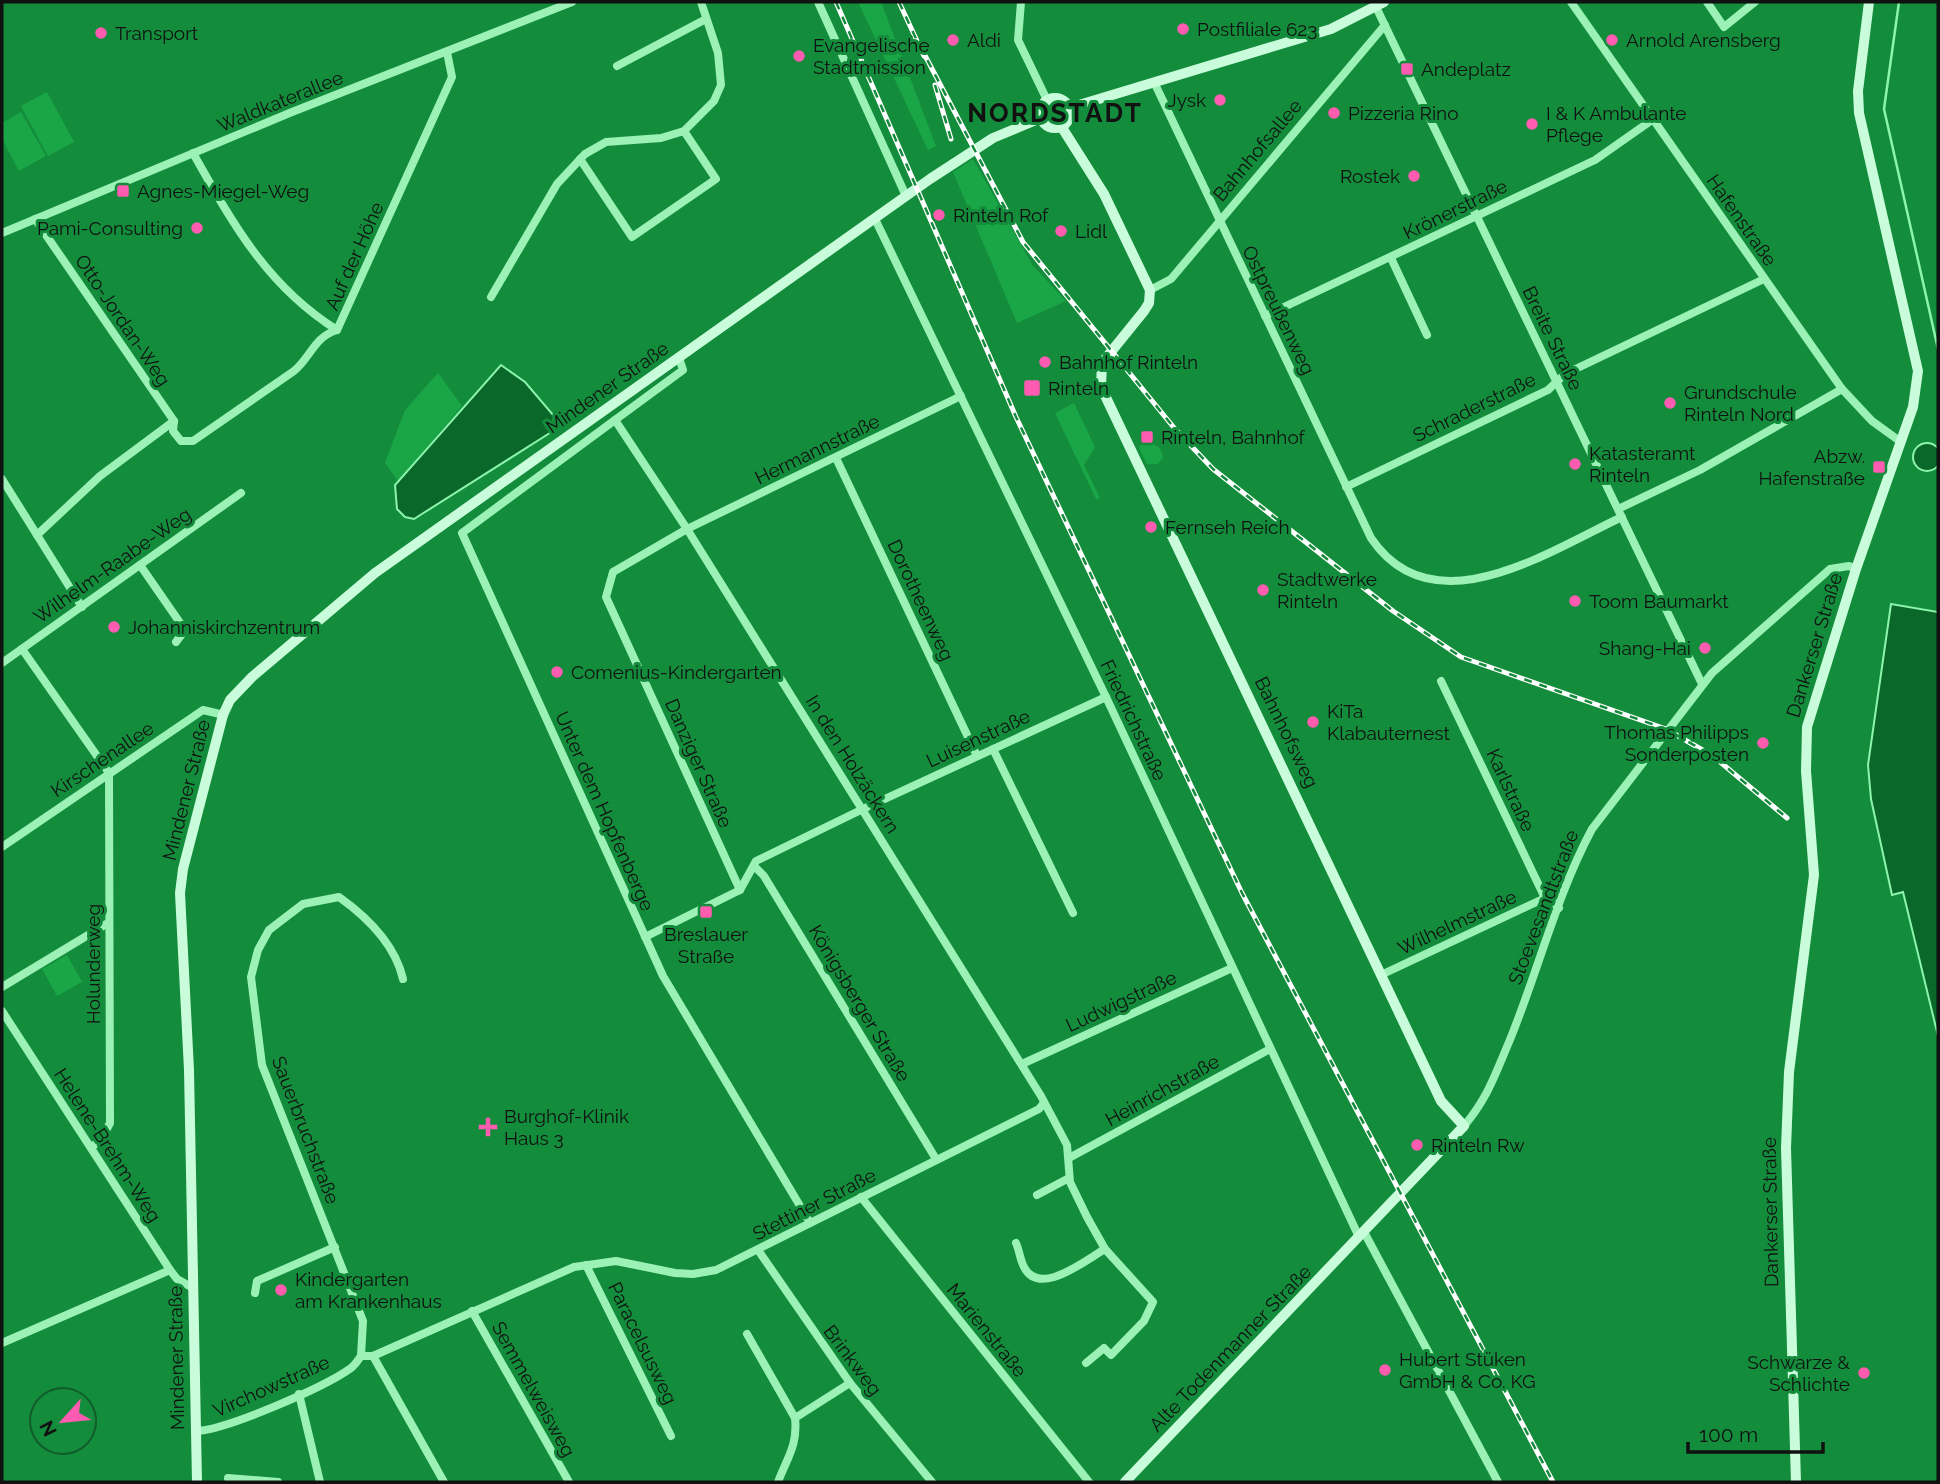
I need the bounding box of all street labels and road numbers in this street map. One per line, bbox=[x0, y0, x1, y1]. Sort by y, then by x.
street label: Waldkaterallee bbox=[214, 66, 346, 136]
street label: Bahnhofsallee bbox=[1208, 95, 1306, 205]
street label: Hafenstraße bbox=[1702, 170, 1782, 270]
street label: Krönerstraße bbox=[1399, 174, 1511, 244]
street label: Auf der Höhe bbox=[320, 199, 388, 313]
street label: Ostpreußenweg bbox=[1238, 242, 1320, 378]
street label: Otto-Jordan-Weg bbox=[71, 250, 175, 390]
street label: Breite Straße bbox=[1518, 282, 1588, 394]
street label: Mindener Straße bbox=[542, 337, 672, 437]
street label: Schraderstraße bbox=[1409, 368, 1539, 446]
street label: Hermannstraße bbox=[751, 409, 883, 489]
street label: Wilhelm-Raabe-Weg bbox=[29, 502, 195, 628]
street label: Dorotheenweg bbox=[883, 536, 959, 664]
street label: Dankerser Straße bbox=[1782, 570, 1846, 720]
street label: Friedrichstraße bbox=[1096, 656, 1172, 784]
street label: Bahnhofsweg bbox=[1251, 673, 1323, 791]
street label: In den Holzäckern bbox=[802, 691, 904, 837]
street label: Danziger Straße bbox=[661, 695, 737, 831]
street label: Luisenstraße bbox=[923, 704, 1033, 772]
street label: Unter dem Hopfenberge bbox=[551, 708, 659, 914]
street label: Kirschenallee bbox=[47, 717, 157, 801]
street label: Mindener Straße bbox=[158, 717, 214, 863]
street label: Karlstraße bbox=[1482, 745, 1540, 835]
street label: Stoevesandtstraße bbox=[1503, 827, 1583, 987]
street label: Wilhelmstraße bbox=[1394, 885, 1520, 959]
street label: Holunderweg bbox=[82, 904, 104, 1024]
street label: Königsberger Straße bbox=[805, 921, 915, 1085]
street label: Ludwigstraße bbox=[1062, 966, 1180, 1036]
street label: Heinrichstraße bbox=[1101, 1050, 1223, 1130]
street label: Sauerbruchstraße bbox=[268, 1053, 344, 1207]
street label: Helene-Brehm-Weg bbox=[50, 1064, 166, 1226]
street label: Dankerser Straße bbox=[1758, 1137, 1782, 1287]
street label: Stettiner Straße bbox=[749, 1164, 879, 1244]
street label: Alte Todenmanner Straße bbox=[1145, 1260, 1315, 1436]
street label: Paracelsusweg bbox=[604, 1278, 682, 1408]
street label: Marienstraße bbox=[943, 1279, 1031, 1381]
street label: Mindener Straße bbox=[164, 1286, 188, 1430]
street label: Semmelweisweg bbox=[488, 1318, 580, 1460]
street label: Brinkweg bbox=[819, 1320, 887, 1400]
street label: Virchowstraße bbox=[209, 1350, 333, 1422]

